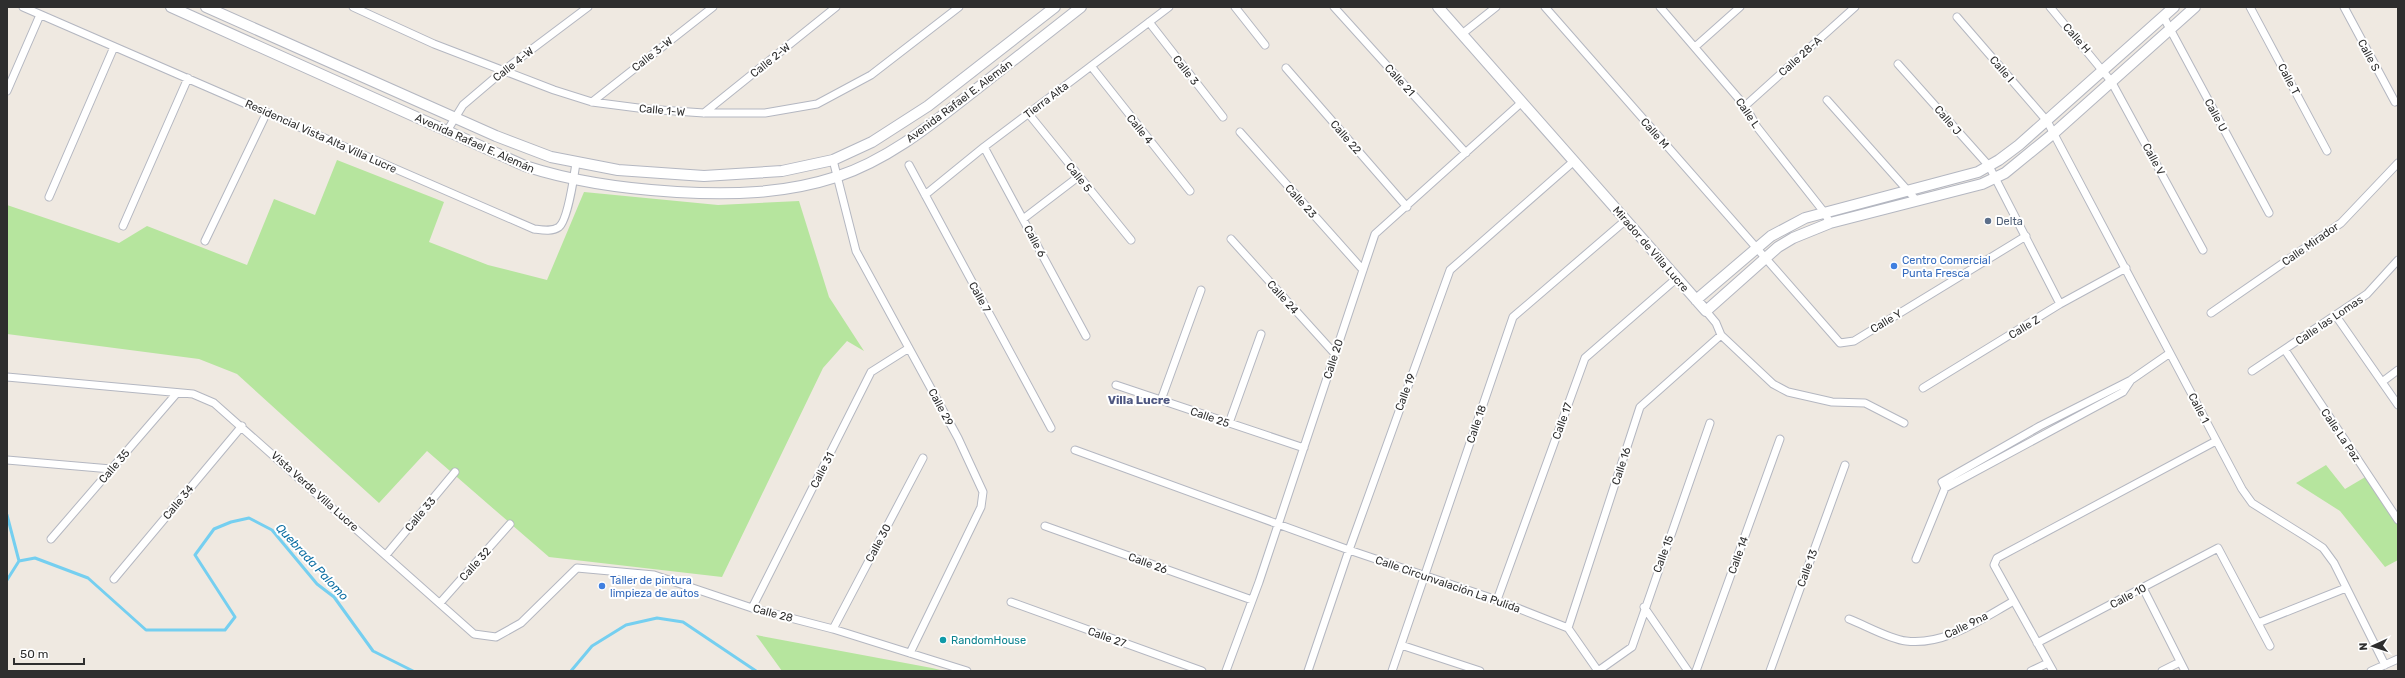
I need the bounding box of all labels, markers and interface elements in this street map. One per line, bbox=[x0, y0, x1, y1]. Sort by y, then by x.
street label: Calle H bbox=[2060, 21, 2093, 56]
street label: Calle 28-A bbox=[1776, 33, 1825, 79]
street label: Calle 3-W bbox=[629, 34, 675, 74]
street label: Calle S bbox=[2355, 37, 2382, 74]
street label: Calle 2-W bbox=[748, 40, 793, 80]
street label: Calle 4-W bbox=[490, 44, 537, 84]
street label: Calle 3 bbox=[1170, 53, 1201, 88]
street label: Calle I bbox=[1987, 54, 2017, 85]
street label: Avenida Rafael E. Alemán bbox=[904, 57, 1015, 145]
street label: Calle T bbox=[2275, 61, 2303, 98]
street label: Calle 21 bbox=[1382, 62, 1417, 99]
street label: Tierra Alta bbox=[1021, 79, 1071, 121]
street label: Calle L bbox=[1733, 96, 1762, 131]
street label: Residencial Vista Alta Villa Lucre bbox=[243, 97, 399, 176]
street label: Calle U bbox=[2202, 97, 2230, 134]
street label: Calle 1-W bbox=[638, 102, 686, 119]
street label: Calle J bbox=[1931, 103, 1964, 138]
street label: Avenida Rafael E. Alemán bbox=[413, 111, 536, 176]
street label: Calle 4 bbox=[1124, 112, 1156, 147]
street label: Calle M bbox=[1638, 115, 1671, 151]
street label: Calle 22 bbox=[1327, 118, 1364, 157]
street label: Calle V bbox=[2140, 141, 2167, 178]
street label: Calle 5 bbox=[1063, 160, 1095, 195]
street label: Calle 23 bbox=[1282, 182, 1319, 221]
street label: Mirador de Villa Lucre bbox=[1610, 204, 1691, 295]
place label: Delta bbox=[1996, 215, 2023, 228]
marker: Delta bbox=[1983, 216, 1993, 226]
street label: Calle Mirador bbox=[2279, 220, 2342, 269]
street label: Calle 6 bbox=[1021, 223, 1049, 260]
place label: Centro Comercial Punta Fresca bbox=[1902, 254, 1991, 280]
marker: Centro Comercial Punta Fresca bbox=[1889, 261, 1899, 271]
street label: Calle 24 bbox=[1264, 278, 1301, 317]
street label: Calle 7 bbox=[966, 280, 993, 315]
street label: Calle las Lomas bbox=[2293, 293, 2366, 348]
street label: Calle Y bbox=[1868, 307, 1904, 336]
street label: Calle Z bbox=[2006, 313, 2043, 342]
street label: Calle 20 bbox=[1321, 338, 1346, 381]
street label: Calle 19 bbox=[1393, 372, 1418, 413]
street label: Calle 29 bbox=[925, 386, 956, 428]
street label: Calle 1 bbox=[2185, 391, 2212, 426]
district label: Villa Lucre bbox=[1108, 393, 1170, 407]
street label: Calle 17 bbox=[1550, 401, 1575, 441]
street label: Calle 18 bbox=[1464, 403, 1489, 445]
street label: Calle 25 bbox=[1189, 405, 1232, 430]
street label: Calle La Paz bbox=[2318, 406, 2363, 465]
street label: Calle 16 bbox=[1609, 445, 1634, 487]
street label: Calle 35 bbox=[96, 446, 133, 486]
street label: Vista Verde Villa Lucre bbox=[268, 449, 361, 534]
street label: Calle 31 bbox=[808, 450, 837, 490]
street label: Calle 34 bbox=[160, 482, 197, 522]
street label: Calle 33 bbox=[402, 494, 439, 534]
water label: Quebrada Palomo bbox=[273, 521, 351, 603]
street label: Calle 30 bbox=[863, 522, 894, 564]
street label: Calle 15 bbox=[1651, 533, 1676, 575]
street label: Calle 14 bbox=[1726, 534, 1751, 576]
street label: Calle 32 bbox=[457, 545, 494, 584]
street label: Calle 13 bbox=[1795, 547, 1820, 589]
street label: Calle 26 bbox=[1126, 550, 1170, 577]
street label: Calle Circunvalación La Pulida bbox=[1374, 553, 1522, 615]
place label: Taller de pintura limpieza de autos bbox=[610, 574, 700, 600]
marker: Taller de pintura limpieza de autos bbox=[597, 581, 607, 591]
street label: Calle 10 bbox=[2108, 581, 2149, 611]
street label: Calle 28 bbox=[751, 602, 794, 625]
street label: Calle 9na bbox=[1942, 609, 1990, 642]
street label: Calle 27 bbox=[1086, 625, 1128, 650]
north arrow bbox=[2353, 626, 2393, 666]
place label: RandomHouse bbox=[951, 634, 1026, 647]
marker: RandomHouse bbox=[938, 635, 948, 645]
scale bar bbox=[14, 640, 84, 666]
text: N bbox=[2357, 642, 2370, 651]
text: 50 m bbox=[20, 647, 48, 661]

